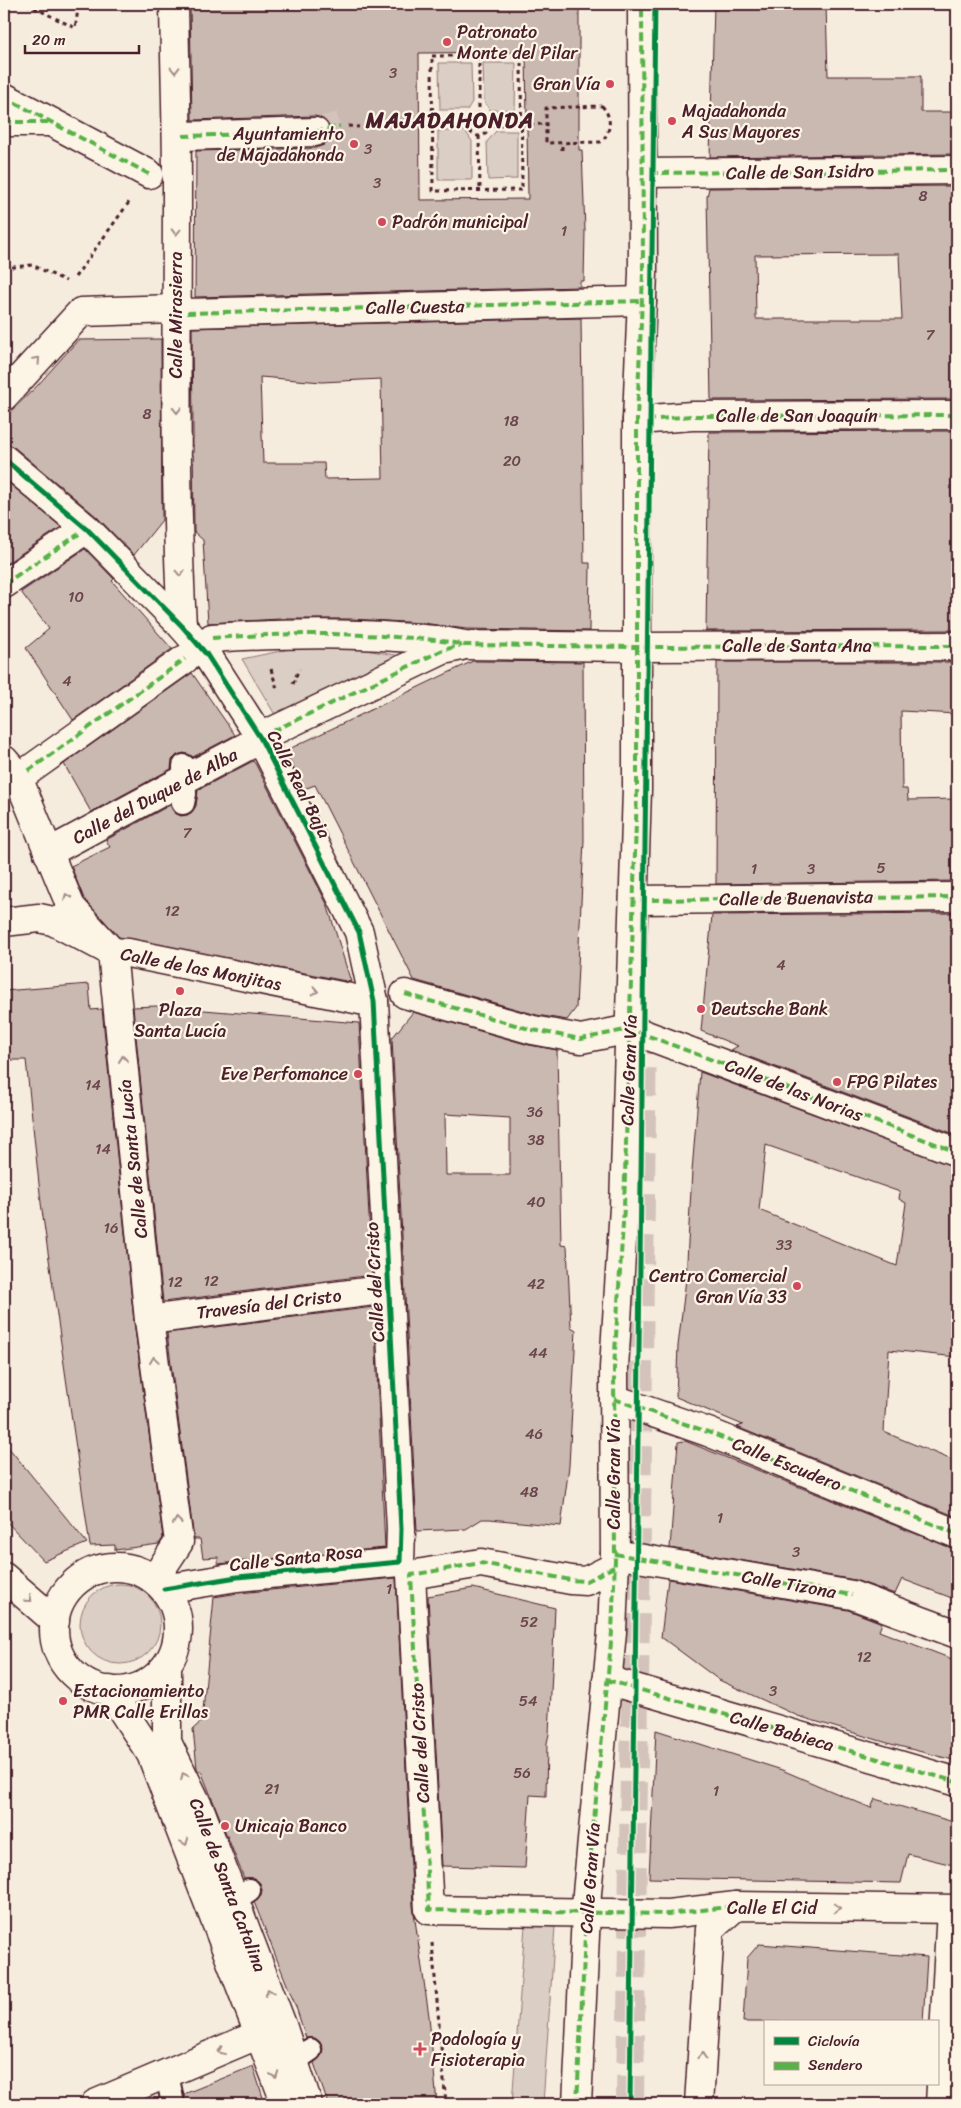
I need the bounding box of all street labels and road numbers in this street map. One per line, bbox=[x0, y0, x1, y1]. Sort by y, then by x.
street label: Calle de San Isidro bbox=[726, 155, 874, 189]
street label: Calle Mirasierra bbox=[160, 252, 192, 378]
street label: Calle Cuesta bbox=[365, 290, 466, 324]
street label: Calle de San Joaquín bbox=[716, 400, 878, 432]
street label: Calle de Santa Ana bbox=[722, 630, 872, 662]
street label: Calle Real Baja bbox=[258, 724, 340, 844]
street label: Calle del Duque de Alba bbox=[66, 738, 244, 853]
street label: Calle de Buenavista bbox=[719, 881, 874, 915]
street label: Calle de las Monjitas bbox=[118, 938, 285, 1000]
street label: Calle Gran Vía bbox=[611, 1014, 647, 1126]
street label: Calle de las Norias bbox=[720, 1049, 868, 1131]
street label: Calle de Santa Lucía bbox=[109, 1078, 157, 1240]
street label: Calle del Cristo bbox=[356, 1221, 394, 1343]
street label: Travesía del Cristo bbox=[195, 1279, 343, 1329]
street label: Calle Gran Vía bbox=[598, 1418, 630, 1530]
street label: Calle Escudero bbox=[727, 1427, 847, 1501]
street label: Calle Santa Rosa bbox=[228, 1535, 364, 1581]
street label: Calle Tizona bbox=[739, 1560, 840, 1608]
street label: Calle del Cristo bbox=[401, 1682, 439, 1804]
street label: Calle Babieca bbox=[726, 1701, 838, 1761]
street label: Calle de Santa Catalina bbox=[180, 1793, 276, 1977]
street label: Calle Gran Vía bbox=[570, 1821, 610, 1935]
street label: Calle El Cid bbox=[727, 1892, 818, 1924]

